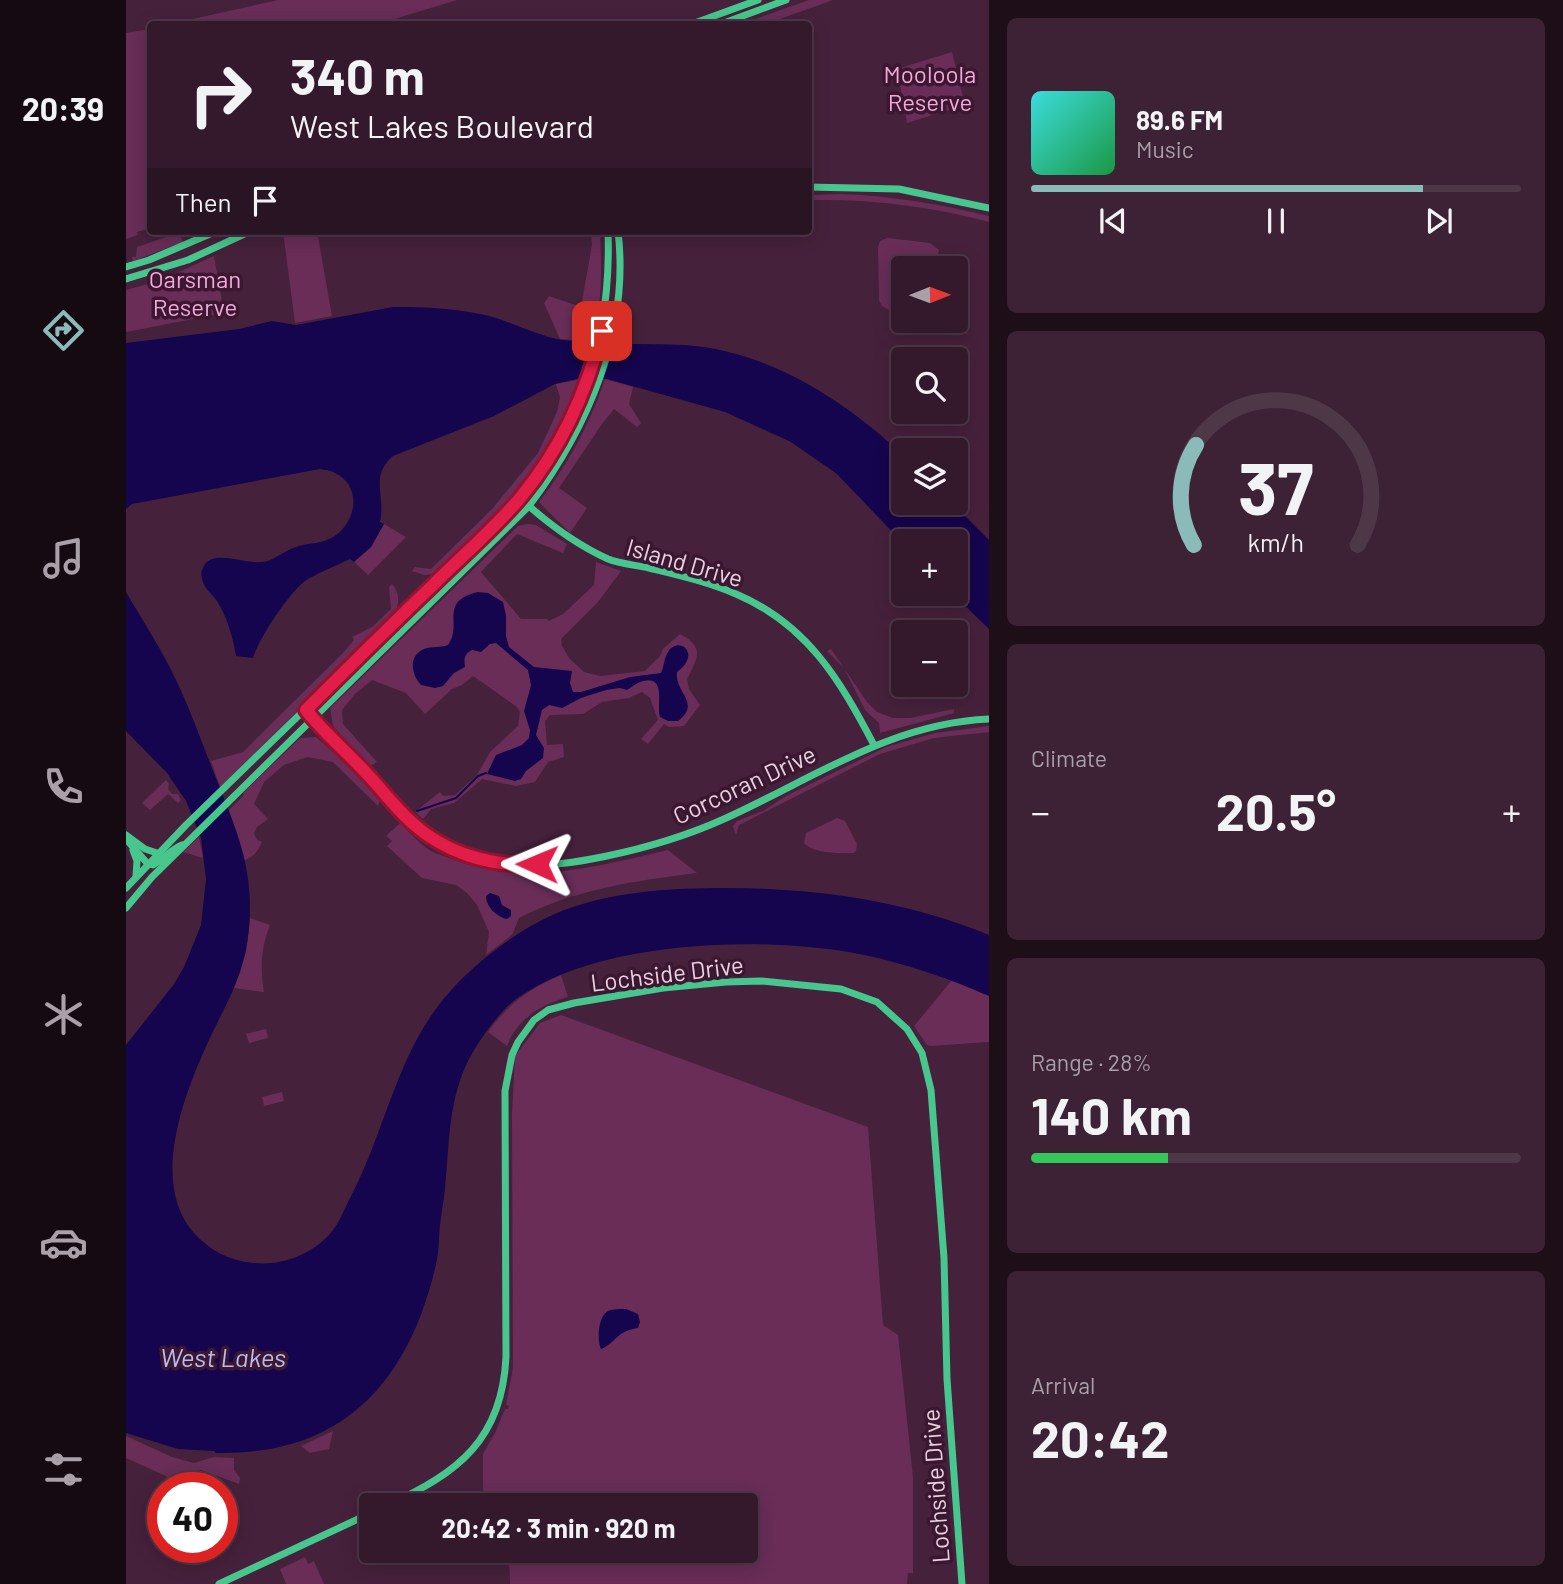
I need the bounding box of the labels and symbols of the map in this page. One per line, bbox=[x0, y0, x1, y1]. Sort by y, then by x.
park label: Mooloola Reserve bbox=[884, 59, 976, 116]
north arrow bbox=[891, 256, 968, 332]
park label: Oarsman Reserve bbox=[149, 264, 241, 321]
pin bbox=[572, 301, 632, 361]
street label: Island Drive bbox=[623, 532, 747, 592]
street label: Corcoran Drive bbox=[668, 738, 820, 830]
position arrow bbox=[500, 827, 574, 901]
street label: Lochside Drive bbox=[589, 949, 745, 997]
water label: West Lakes bbox=[160, 1341, 286, 1372]
street label: Lochside Drive bbox=[915, 1408, 955, 1564]
speed limit sign: 40 bbox=[147, 1472, 238, 1563]

